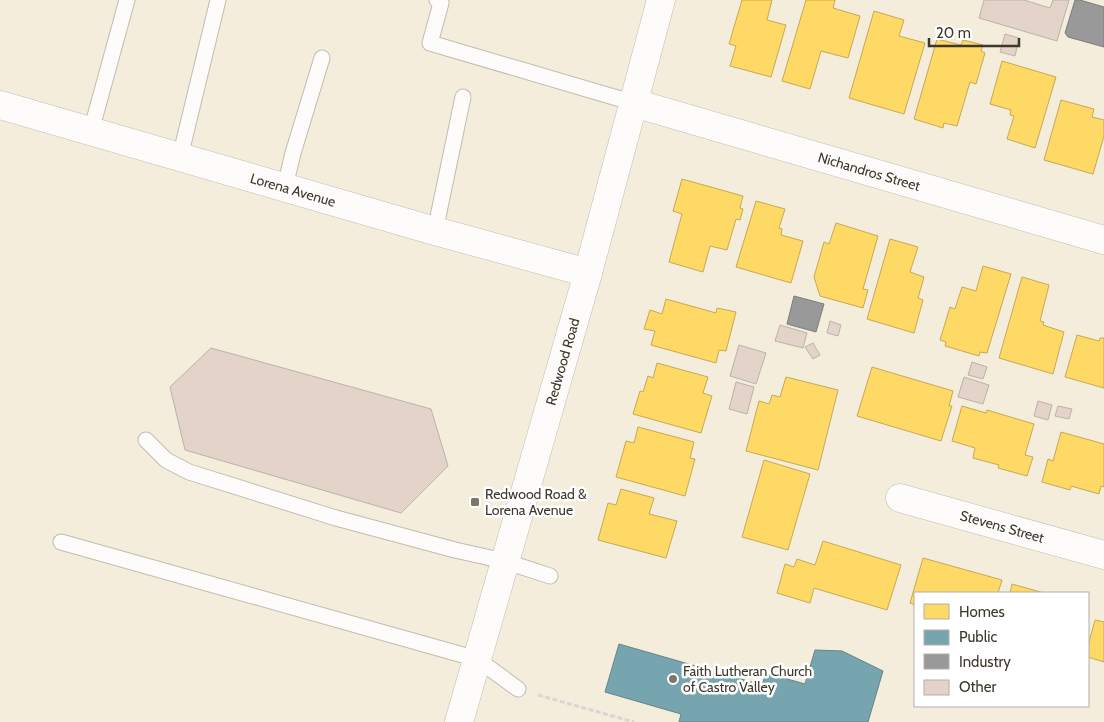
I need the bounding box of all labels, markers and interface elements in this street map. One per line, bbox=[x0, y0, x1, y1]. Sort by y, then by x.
scale bar bbox=[929, 15, 1019, 47]
text: 20 m bbox=[936, 24, 971, 42]
street label: Nichandros Street bbox=[816, 148, 923, 195]
street label: Lorena Avenue bbox=[248, 169, 338, 211]
street label: Redwood Road bbox=[541, 316, 584, 407]
place label: Redwood Road & Lorena Avenue bbox=[485, 485, 587, 519]
marker: Redwood Road & Lorena Avenue bbox=[469, 496, 481, 508]
street label: Stevens Street bbox=[958, 506, 1046, 547]
legend bbox=[914, 592, 1089, 707]
text: Homes bbox=[959, 603, 1005, 621]
text: Public bbox=[959, 628, 997, 646]
text: Industry bbox=[959, 653, 1011, 671]
place label: Faith Lutheran Church of Castro Valley bbox=[683, 662, 812, 696]
marker: Faith Lutheran Church of Castro Valley bbox=[667, 673, 679, 685]
text: Other bbox=[959, 678, 996, 696]

